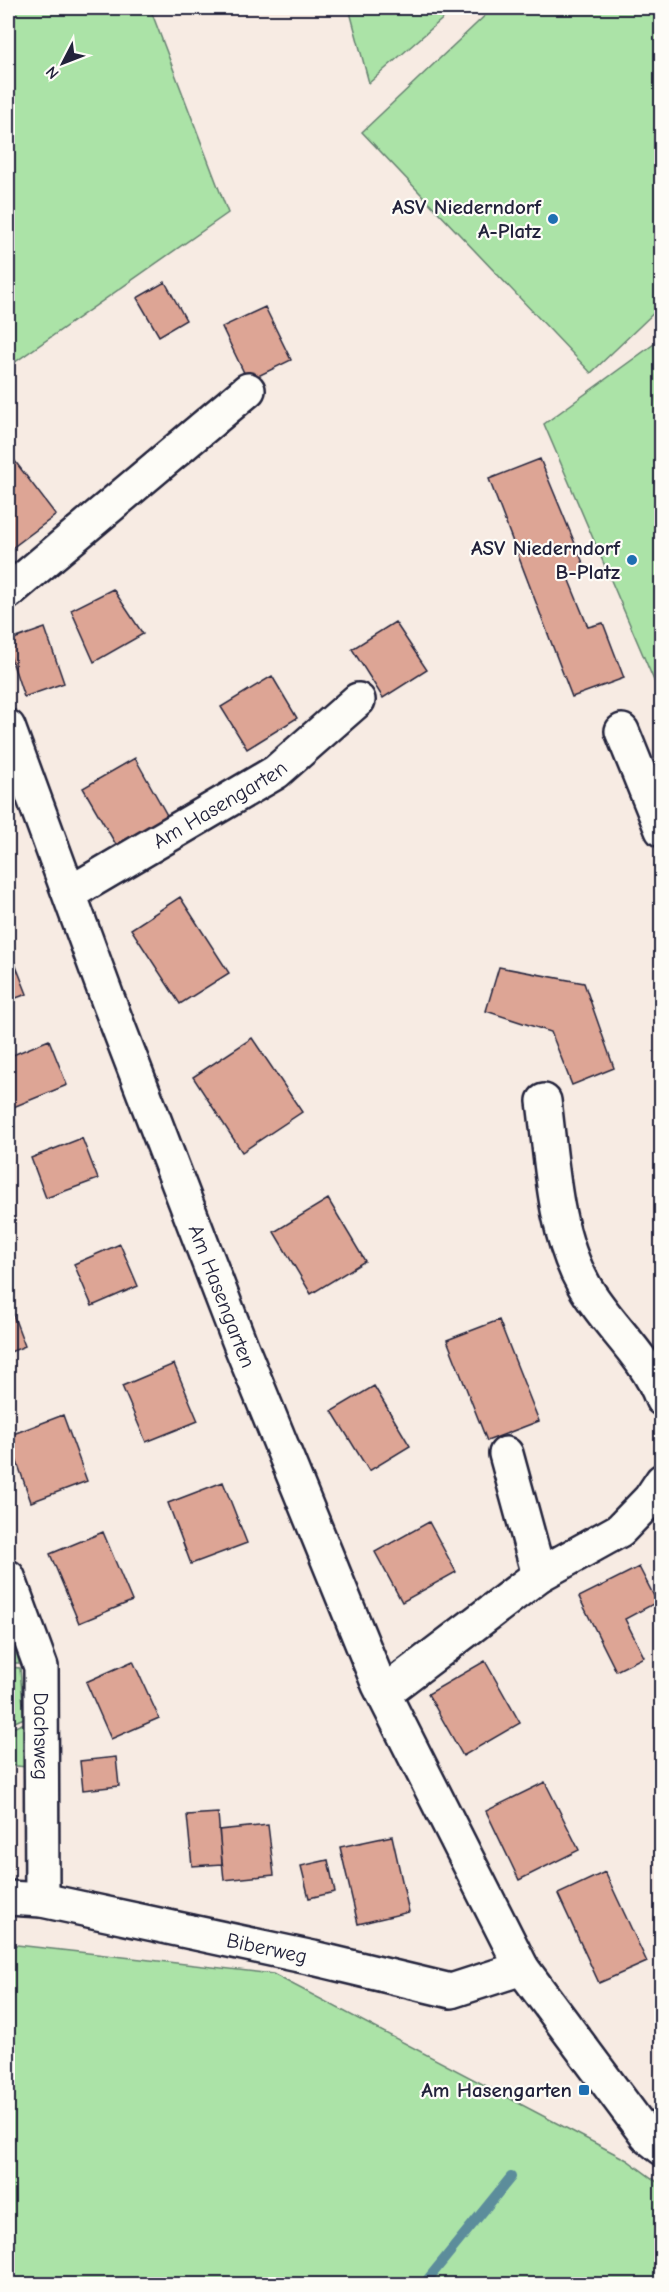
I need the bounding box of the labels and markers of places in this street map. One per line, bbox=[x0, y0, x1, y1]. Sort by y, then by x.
place label: ASV Niederndorf A-Platz bbox=[392, 195, 542, 243]
marker: ASV Niederndorf A-Platz bbox=[546, 212, 560, 226]
place label: ASV Niederndorf B-Platz bbox=[471, 536, 621, 584]
marker: ASV Niederndorf B-Platz bbox=[625, 553, 639, 567]
place label: Am Hasengarten bbox=[421, 2078, 572, 2102]
marker: Am Hasengarten bbox=[577, 2083, 591, 2097]

